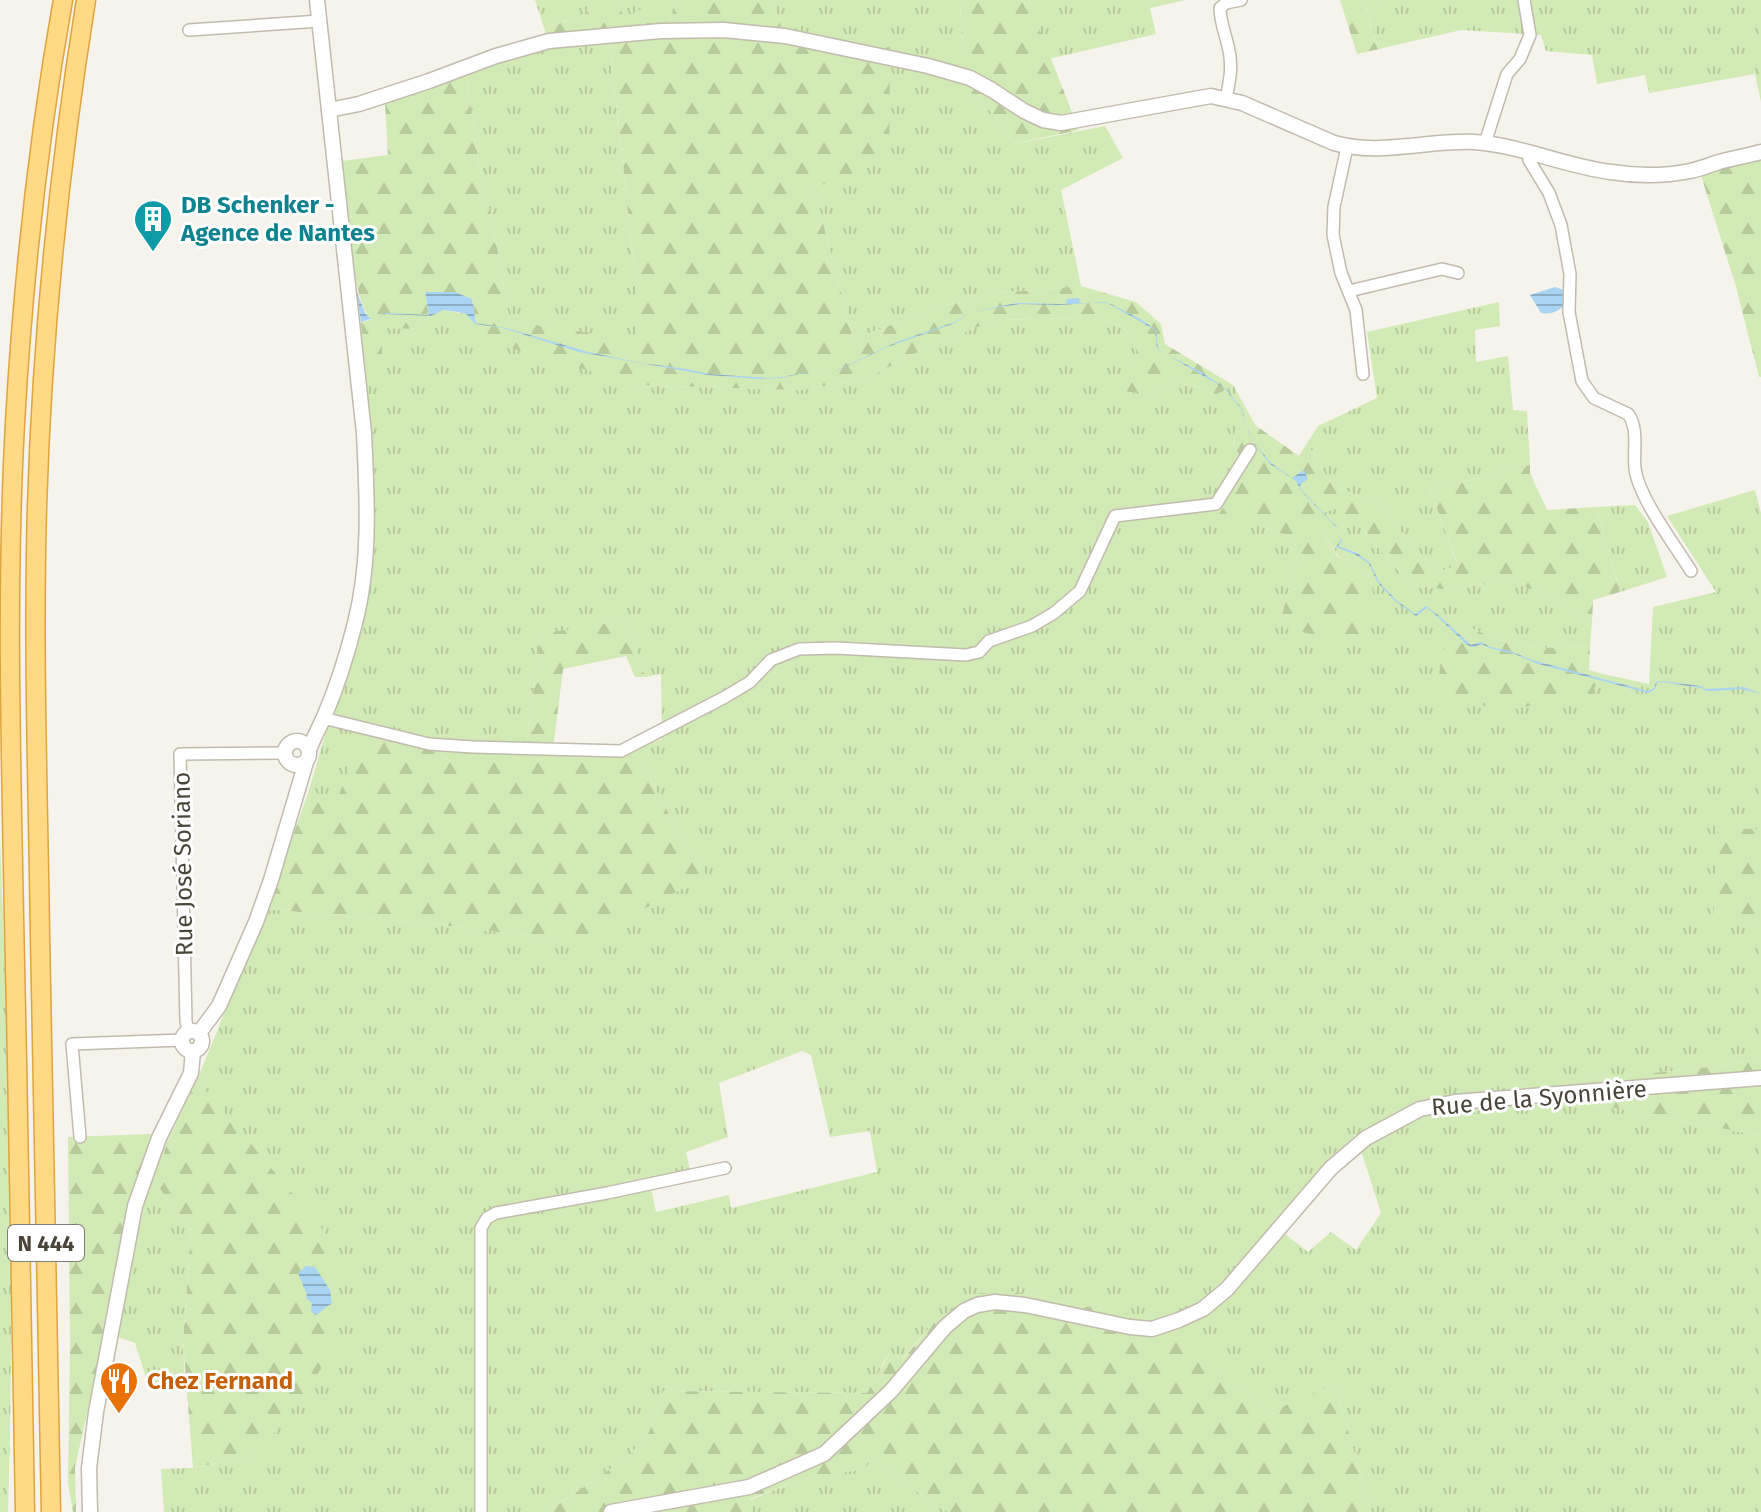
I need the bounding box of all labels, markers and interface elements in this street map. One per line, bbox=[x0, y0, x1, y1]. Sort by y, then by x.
place label: DB Schenker - Agence de Nantes bbox=[180, 191, 375, 247]
building icon: DB Schenker - Agence de Nantes bbox=[132, 198, 174, 253]
street label: Rue José Soriano bbox=[167, 772, 199, 956]
street label: Rue de la Syonnière bbox=[1430, 1075, 1648, 1121]
road number: N 444 bbox=[8, 1225, 84, 1261]
restaurant icon: Chez Fernand bbox=[98, 1360, 140, 1415]
place label: Chez Fernand bbox=[147, 1367, 293, 1395]

